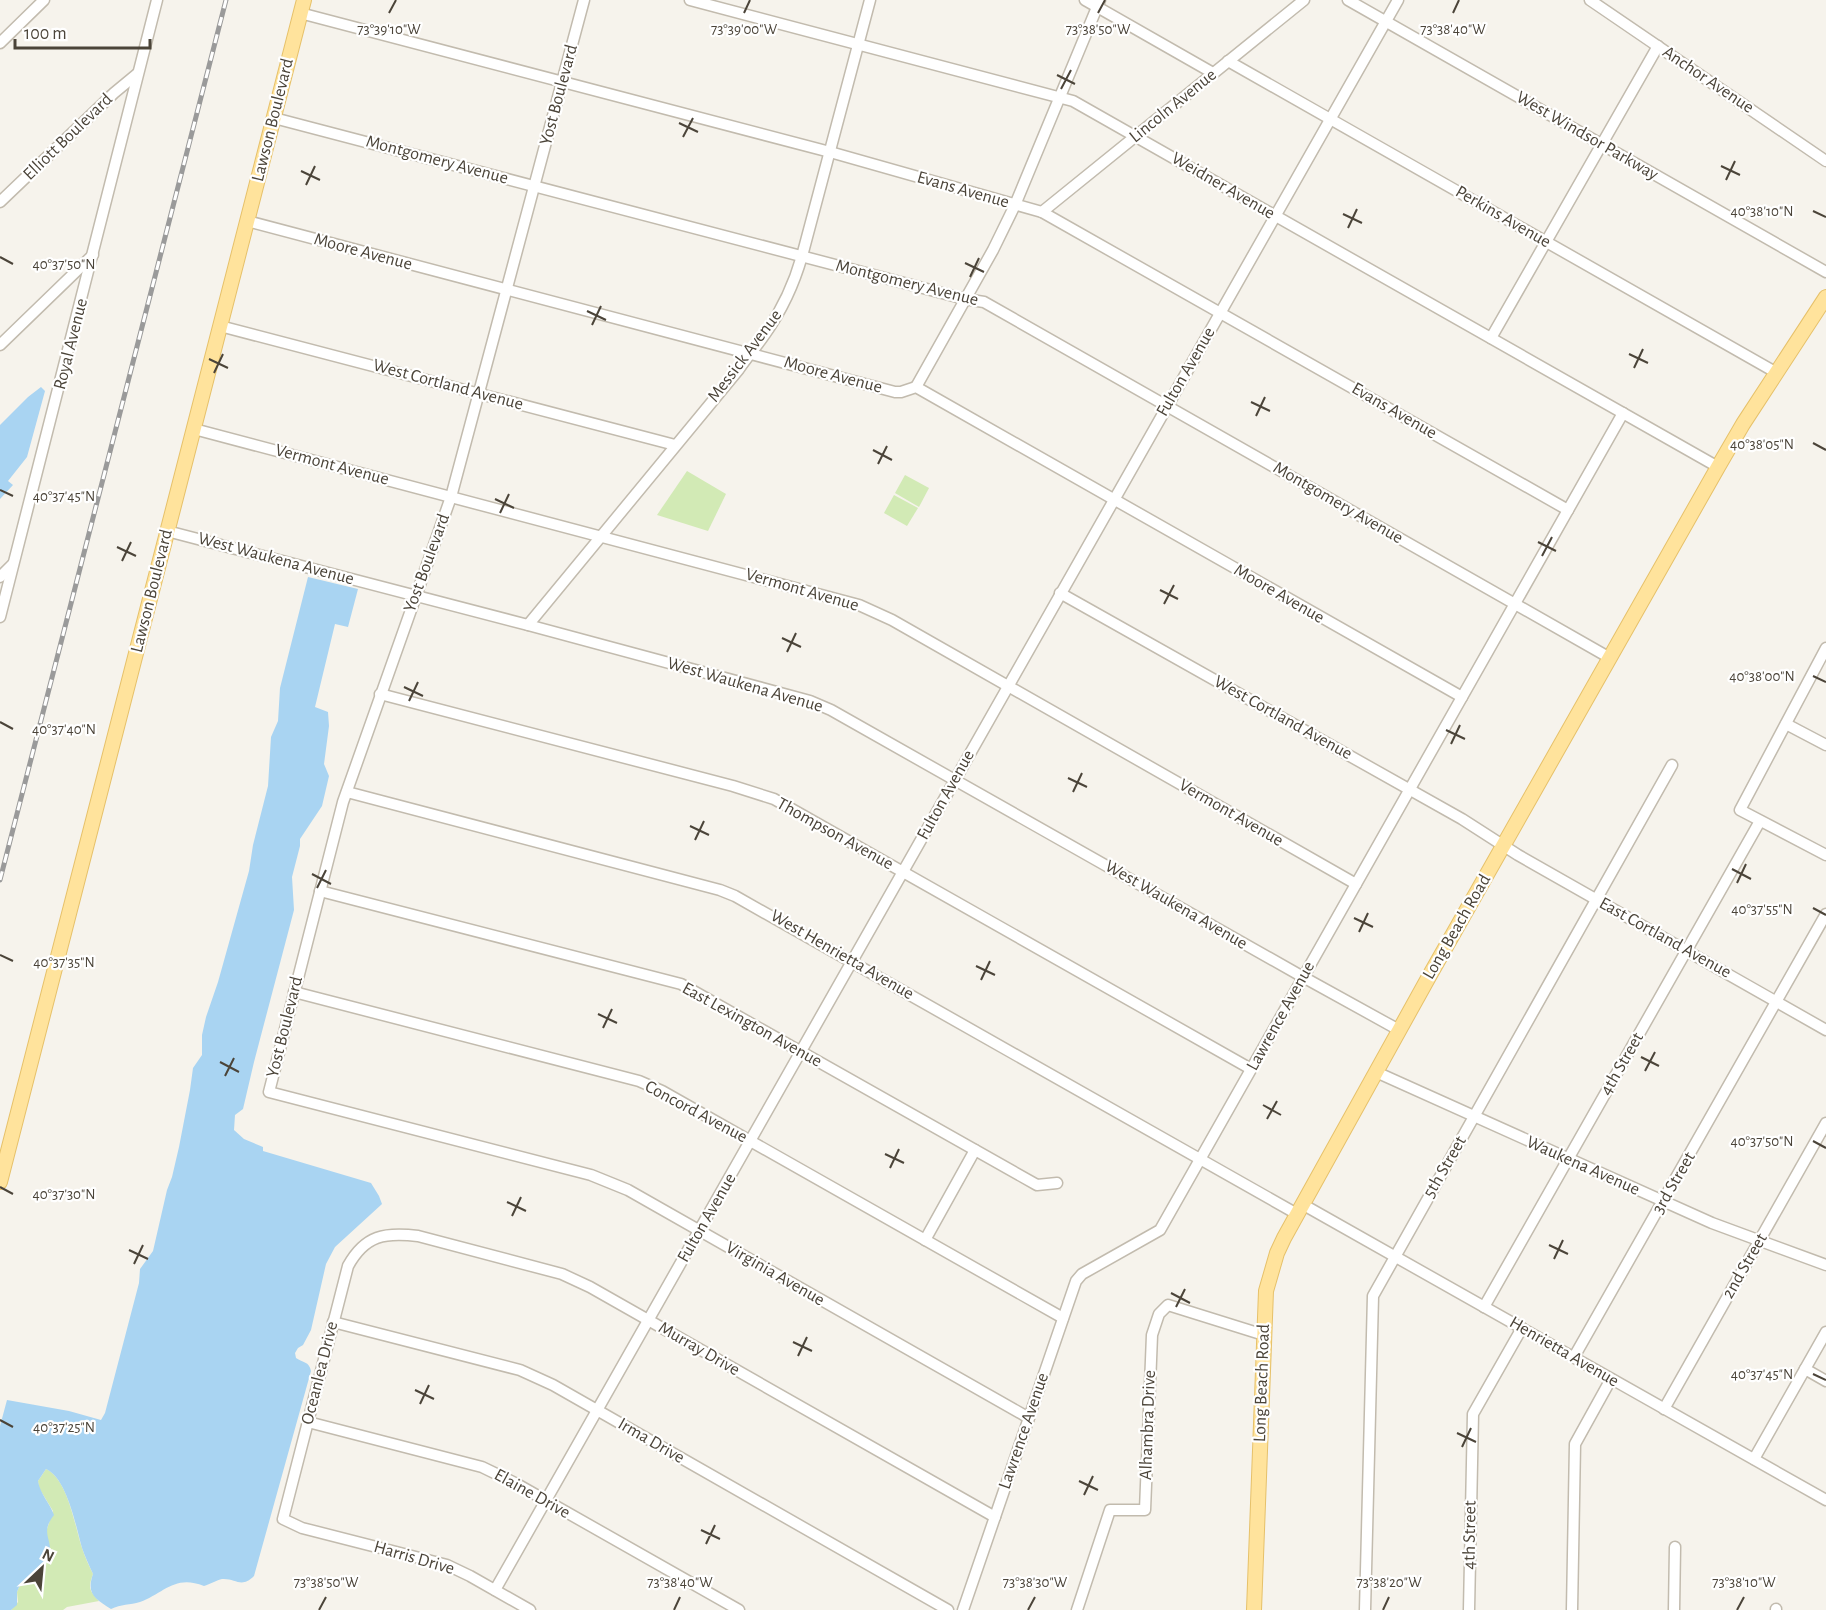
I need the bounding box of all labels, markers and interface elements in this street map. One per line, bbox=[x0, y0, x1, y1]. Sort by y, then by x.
scale bar bbox=[15, 12, 150, 50]
text: 73°39'10"W bbox=[357, 22, 421, 37]
text: 73°39'00"W bbox=[711, 22, 778, 37]
text: 73°38'50"W bbox=[1066, 22, 1131, 37]
text: 73°38'40"W bbox=[1420, 22, 1486, 37]
text: 100 m bbox=[24, 25, 67, 43]
street label: Yost Boulevard bbox=[537, 43, 581, 147]
street label: Anchor Avenue bbox=[1659, 43, 1757, 117]
street label: Lawson Boulevard bbox=[249, 57, 297, 183]
street label: Lincoln Avenue bbox=[1126, 66, 1220, 146]
street label: West Windsor Parkway bbox=[1513, 88, 1661, 184]
street label: Elliott Boulevard bbox=[20, 90, 116, 184]
street label: Montgomery Avenue bbox=[364, 132, 510, 188]
street label: Weidner Avenue bbox=[1168, 149, 1278, 223]
street label: Evans Avenue bbox=[915, 168, 1011, 212]
street label: Perkins Avenue bbox=[1452, 183, 1554, 251]
text: 40°38'10"N bbox=[1731, 204, 1793, 219]
street label: Moore Avenue bbox=[312, 230, 414, 274]
text: 40°37'50"N bbox=[32, 257, 96, 272]
street label: Montgomery Avenue bbox=[834, 257, 980, 309]
street label: Royal Avenue bbox=[51, 296, 91, 392]
street label: Messick Avenue bbox=[705, 306, 785, 406]
street label: Fulton Avenue bbox=[1153, 324, 1219, 420]
street label: Moore Avenue bbox=[782, 353, 884, 397]
street label: West Cortland Avenue bbox=[371, 356, 525, 414]
street label: Evans Avenue bbox=[1348, 379, 1440, 443]
text: 40°38'05"N bbox=[1730, 437, 1794, 452]
street label: Vermont Avenue bbox=[273, 441, 391, 489]
street label: Montgomery Avenue bbox=[1270, 459, 1406, 547]
text: 40°37'45"N bbox=[33, 489, 95, 504]
street label: Yost Boulevard bbox=[401, 511, 453, 615]
street label: Lawson Boulevard bbox=[128, 528, 176, 654]
street label: West Waukena Avenue bbox=[196, 529, 356, 589]
street label: Moore Avenue bbox=[1231, 561, 1327, 627]
street label: Vermont Avenue bbox=[743, 565, 861, 615]
street label: West Waukena Avenue bbox=[665, 654, 825, 716]
text: 40°38'00"N bbox=[1729, 669, 1795, 684]
street label: West Cortland Avenue bbox=[1211, 673, 1355, 763]
text: 40°37'40"N bbox=[32, 722, 96, 737]
street label: Fulton Avenue bbox=[914, 747, 978, 843]
street label: Vermont Avenue bbox=[1176, 776, 1286, 850]
street label: Thompson Avenue bbox=[774, 795, 896, 873]
street label: West Waukena Avenue bbox=[1102, 857, 1250, 953]
street label: Long Beach Road bbox=[1420, 871, 1494, 983]
street label: East Cortland Avenue bbox=[1596, 894, 1734, 982]
text: 40°37'55"N bbox=[1731, 902, 1793, 917]
street label: West Henrietta Avenue bbox=[767, 907, 917, 1003]
text: 40°37'35"N bbox=[33, 955, 95, 970]
street label: Lawrence Avenue bbox=[1244, 958, 1318, 1074]
street label: Yost Boulevard bbox=[264, 975, 306, 1079]
street label: East Lexington Avenue bbox=[679, 979, 825, 1071]
street label: 4th Street bbox=[1597, 1029, 1647, 1098]
street label: Concord Avenue bbox=[642, 1078, 750, 1146]
street label: 5th Street bbox=[1420, 1133, 1470, 1201]
street label: Waukena Avenue bbox=[1524, 1133, 1642, 1199]
text: 40°37'50"N bbox=[1730, 1134, 1794, 1149]
street label: 3rd Street bbox=[1649, 1149, 1699, 1217]
street label: Fulton Avenue bbox=[674, 1170, 740, 1266]
text: 40°37'30"N bbox=[32, 1187, 96, 1202]
street label: 2nd Street bbox=[1719, 1230, 1771, 1302]
street label: Virginia Avenue bbox=[723, 1238, 827, 1310]
street label: Henrietta Avenue bbox=[1506, 1313, 1622, 1391]
street label: Murray Drive bbox=[655, 1319, 743, 1379]
street label: Oceanlea Drive bbox=[298, 1320, 342, 1426]
street label: Long Beach Road bbox=[1251, 1324, 1273, 1442]
text: 40°37'45"N bbox=[1731, 1367, 1793, 1382]
street label: Alhambra Drive bbox=[1137, 1370, 1159, 1480]
street label: Lawrence Avenue bbox=[996, 1371, 1052, 1491]
street label: Irma Drive bbox=[615, 1415, 687, 1467]
text: 40°37'25"N bbox=[33, 1420, 95, 1435]
street label: Elaine Drive bbox=[491, 1466, 573, 1522]
street label: 4th Street bbox=[1460, 1500, 1480, 1570]
north arrow bbox=[12, 1538, 72, 1598]
street label: Harris Drive bbox=[372, 1538, 456, 1578]
text: N bbox=[40, 1546, 57, 1565]
text: 73°38'50"W bbox=[294, 1575, 359, 1590]
text: 73°38'40"W bbox=[647, 1575, 713, 1590]
text: 73°38'30"W bbox=[1003, 1575, 1068, 1590]
text: 73°38'20"W bbox=[1356, 1575, 1422, 1590]
text: 73°38'10"W bbox=[1712, 1575, 1776, 1590]

